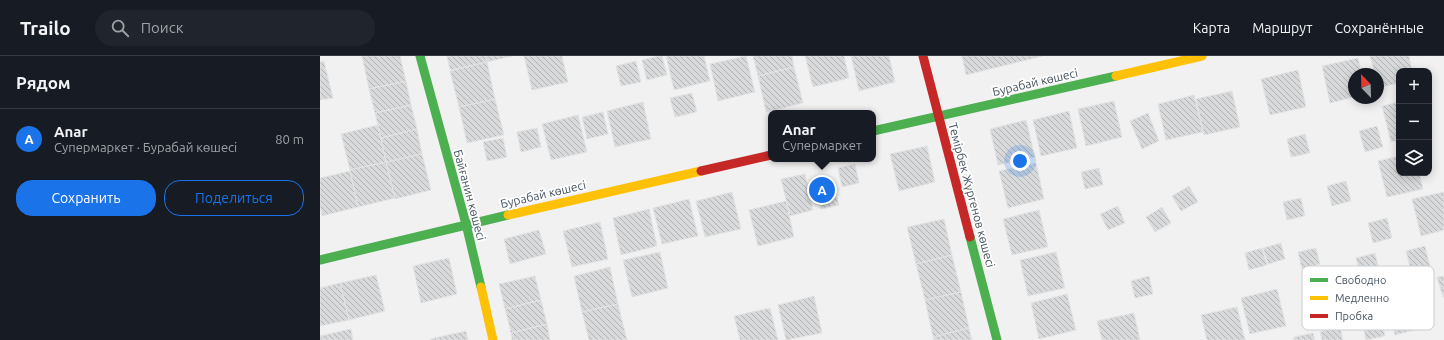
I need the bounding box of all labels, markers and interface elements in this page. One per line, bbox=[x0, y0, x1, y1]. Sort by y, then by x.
search box bbox=[95, 10, 375, 46]
text: Trailo bbox=[20, 17, 71, 39]
icon: search bbox=[109, 17, 131, 39]
text: Поиск bbox=[141, 19, 183, 36]
text: Карта bbox=[1193, 20, 1230, 36]
text: Маршрут bbox=[1252, 20, 1313, 36]
text: Сохранённые bbox=[1335, 20, 1424, 36]
street label: Бурабай көшесі bbox=[991, 66, 1079, 98]
north arrow bbox=[1348, 68, 1384, 104]
map controls bbox=[1396, 68, 1432, 176]
button: + bbox=[1396, 68, 1432, 104]
text: Рядом bbox=[16, 73, 71, 92]
button: − bbox=[1396, 104, 1432, 140]
popup bbox=[768, 110, 876, 162]
text: Anar bbox=[782, 121, 816, 138]
street label: Темірбек Жүргенов көшесі bbox=[946, 121, 998, 269]
text: Anar bbox=[54, 123, 88, 140]
text: A bbox=[24, 132, 34, 146]
text: 80 m bbox=[275, 132, 304, 146]
text: Супермаркет bbox=[782, 138, 862, 152]
text: Супермаркет · Бурабай көшесі bbox=[54, 140, 237, 154]
button: layers bbox=[1396, 140, 1432, 176]
street label: Байғанин көшесі bbox=[452, 148, 488, 242]
your location bbox=[1010, 151, 1030, 171]
pin: A bbox=[809, 175, 835, 205]
street label: Бурабай көшесі bbox=[499, 178, 587, 210]
button: Сохранить bbox=[16, 180, 156, 216]
button: Поделиться bbox=[164, 180, 304, 216]
legend bbox=[1302, 266, 1434, 330]
text: Свободно bbox=[1335, 274, 1386, 286]
text: Медленно bbox=[1335, 292, 1389, 304]
text: Пробка bbox=[1335, 310, 1373, 322]

